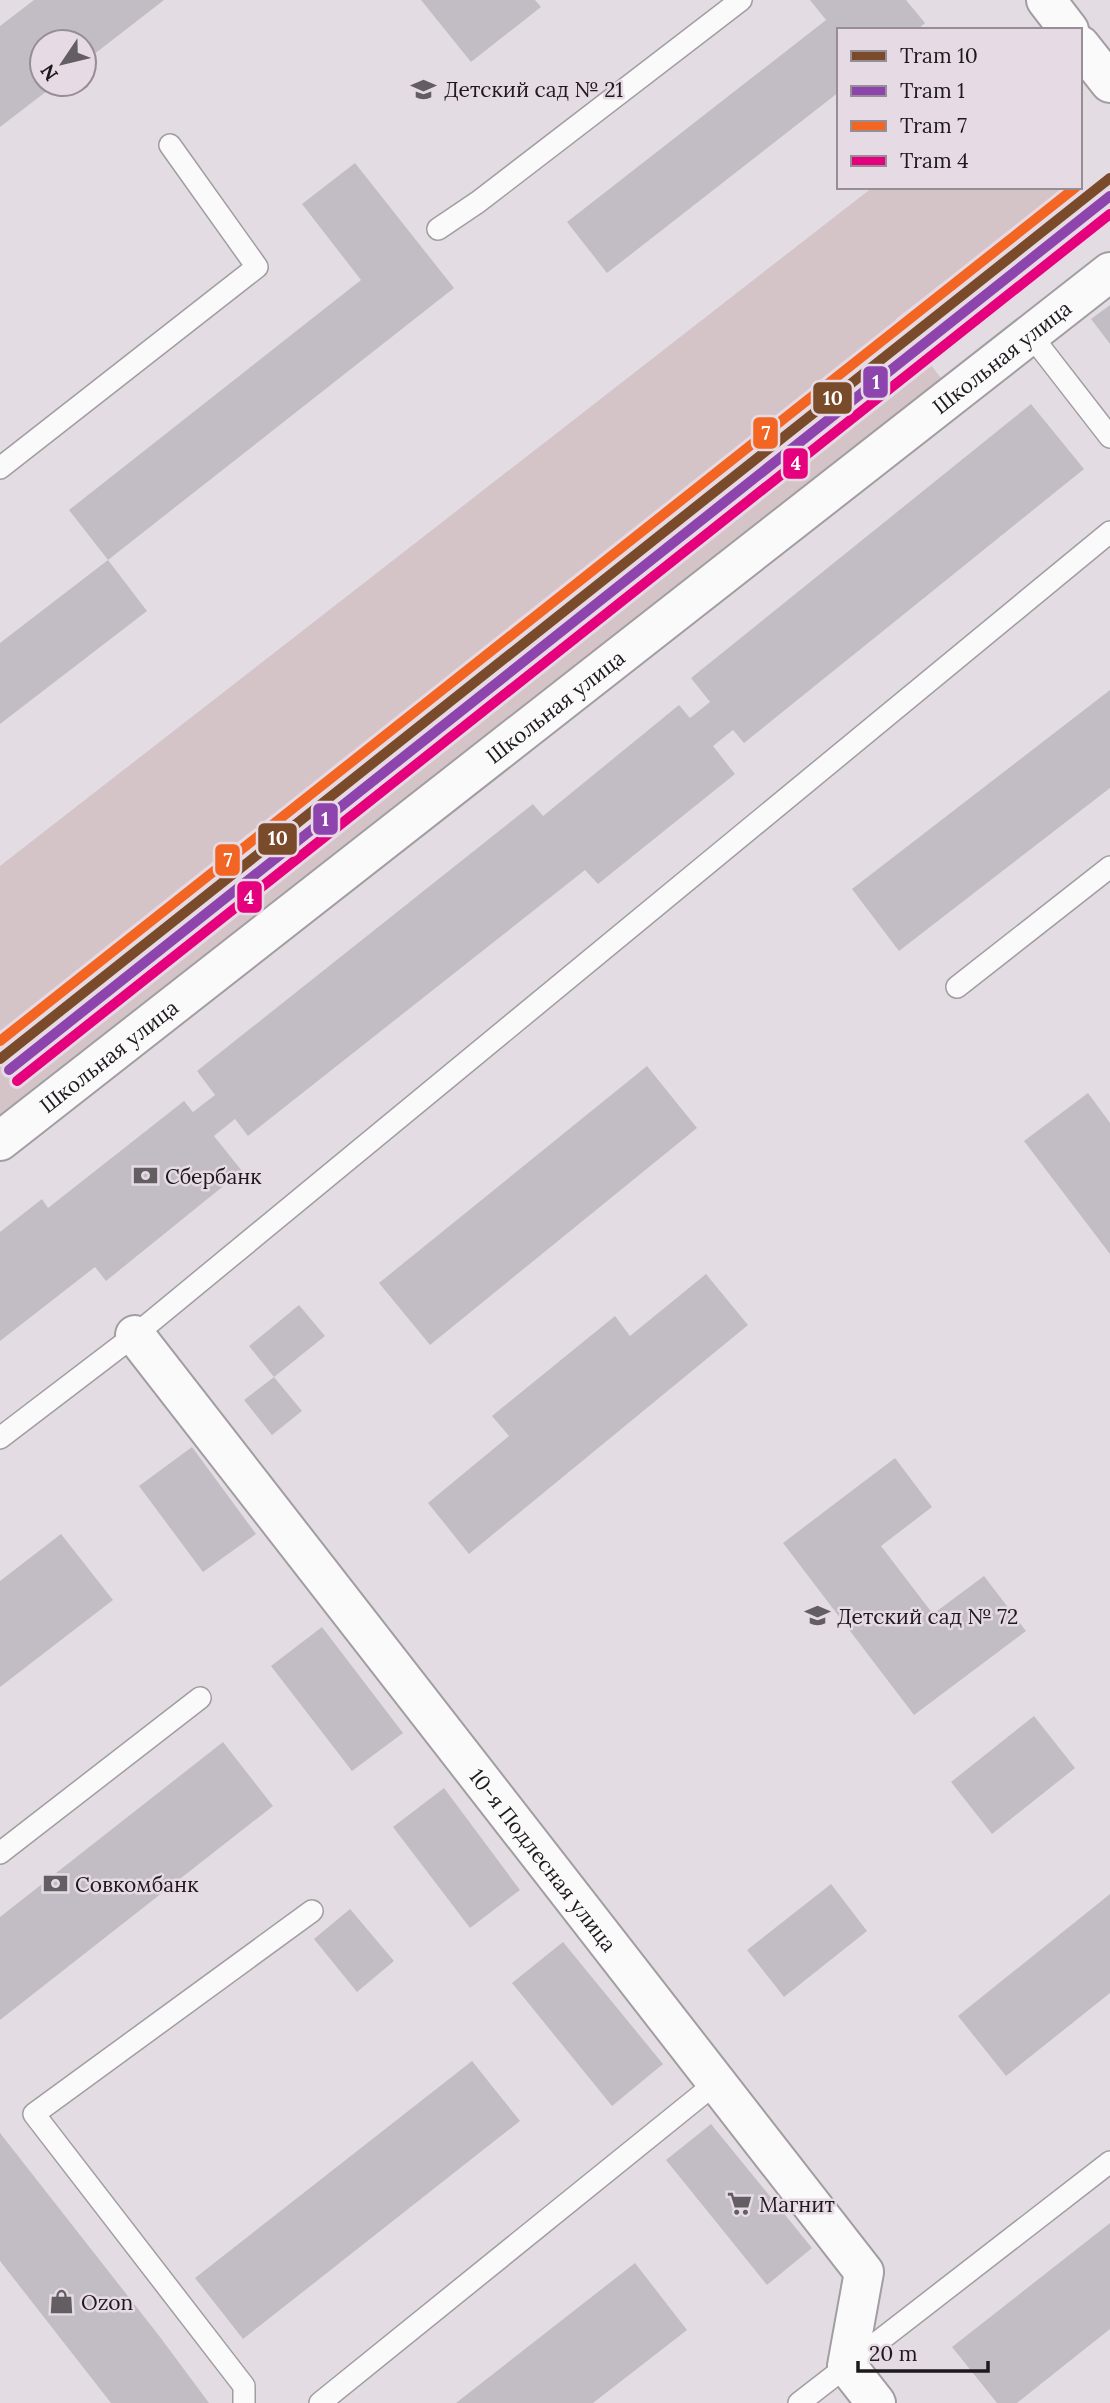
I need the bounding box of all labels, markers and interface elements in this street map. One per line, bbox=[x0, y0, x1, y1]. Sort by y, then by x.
north arrow bbox=[28, 28, 98, 98]
legend bbox=[837, 28, 1082, 189]
text: Tram 10 bbox=[900, 42, 978, 69]
text: N bbox=[35, 60, 63, 86]
school or university icon: Детский сад № 21 bbox=[410, 75, 438, 103]
place label: Детский сад № 21 bbox=[444, 76, 623, 103]
text: Tram 1 bbox=[900, 77, 965, 104]
text: Tram 7 bbox=[900, 112, 967, 139]
text: Tram 4 bbox=[900, 147, 969, 174]
street label: Школьная улица bbox=[927, 294, 1076, 420]
line badge: 1 bbox=[862, 365, 889, 399]
text: 1 bbox=[872, 370, 880, 394]
line badge: 10 bbox=[812, 381, 853, 415]
text: 10 bbox=[823, 386, 843, 410]
line badge: 7 bbox=[752, 416, 779, 450]
text: 7 bbox=[762, 421, 771, 445]
line badge: 4 bbox=[782, 447, 809, 480]
text: 4 bbox=[791, 451, 801, 475]
street label: Школьная улица bbox=[480, 644, 630, 769]
line badge: 1 bbox=[312, 802, 339, 836]
text: 1 bbox=[321, 807, 329, 831]
line badge: 10 bbox=[257, 822, 298, 856]
text: 10 bbox=[268, 826, 288, 850]
line badge: 7 bbox=[214, 843, 241, 877]
text: 7 bbox=[224, 848, 233, 872]
line badge: 4 bbox=[236, 880, 263, 914]
text: 4 bbox=[244, 885, 254, 909]
street label: Школьная улица bbox=[34, 993, 184, 1119]
bank icon: Сбербанк bbox=[131, 1162, 159, 1190]
place label: Сбербанк bbox=[165, 1163, 262, 1190]
school or university icon: Детский сад № 72 bbox=[803, 1602, 831, 1630]
place label: Детский сад № 72 bbox=[837, 1603, 1018, 1630]
street label: 10-я Подлесная улица bbox=[464, 1763, 623, 1957]
bank icon: Совкомбанк bbox=[41, 1870, 69, 1898]
place label: Совкомбанк bbox=[75, 1871, 199, 1898]
supermarket icon: Магнит bbox=[725, 2190, 753, 2218]
place label: Магнит bbox=[759, 2191, 835, 2218]
shop icon: Ozon bbox=[47, 2288, 75, 2316]
place label: Ozon bbox=[81, 2289, 134, 2316]
scale bar bbox=[858, 2330, 988, 2374]
text: 20 m bbox=[869, 2340, 918, 2367]

